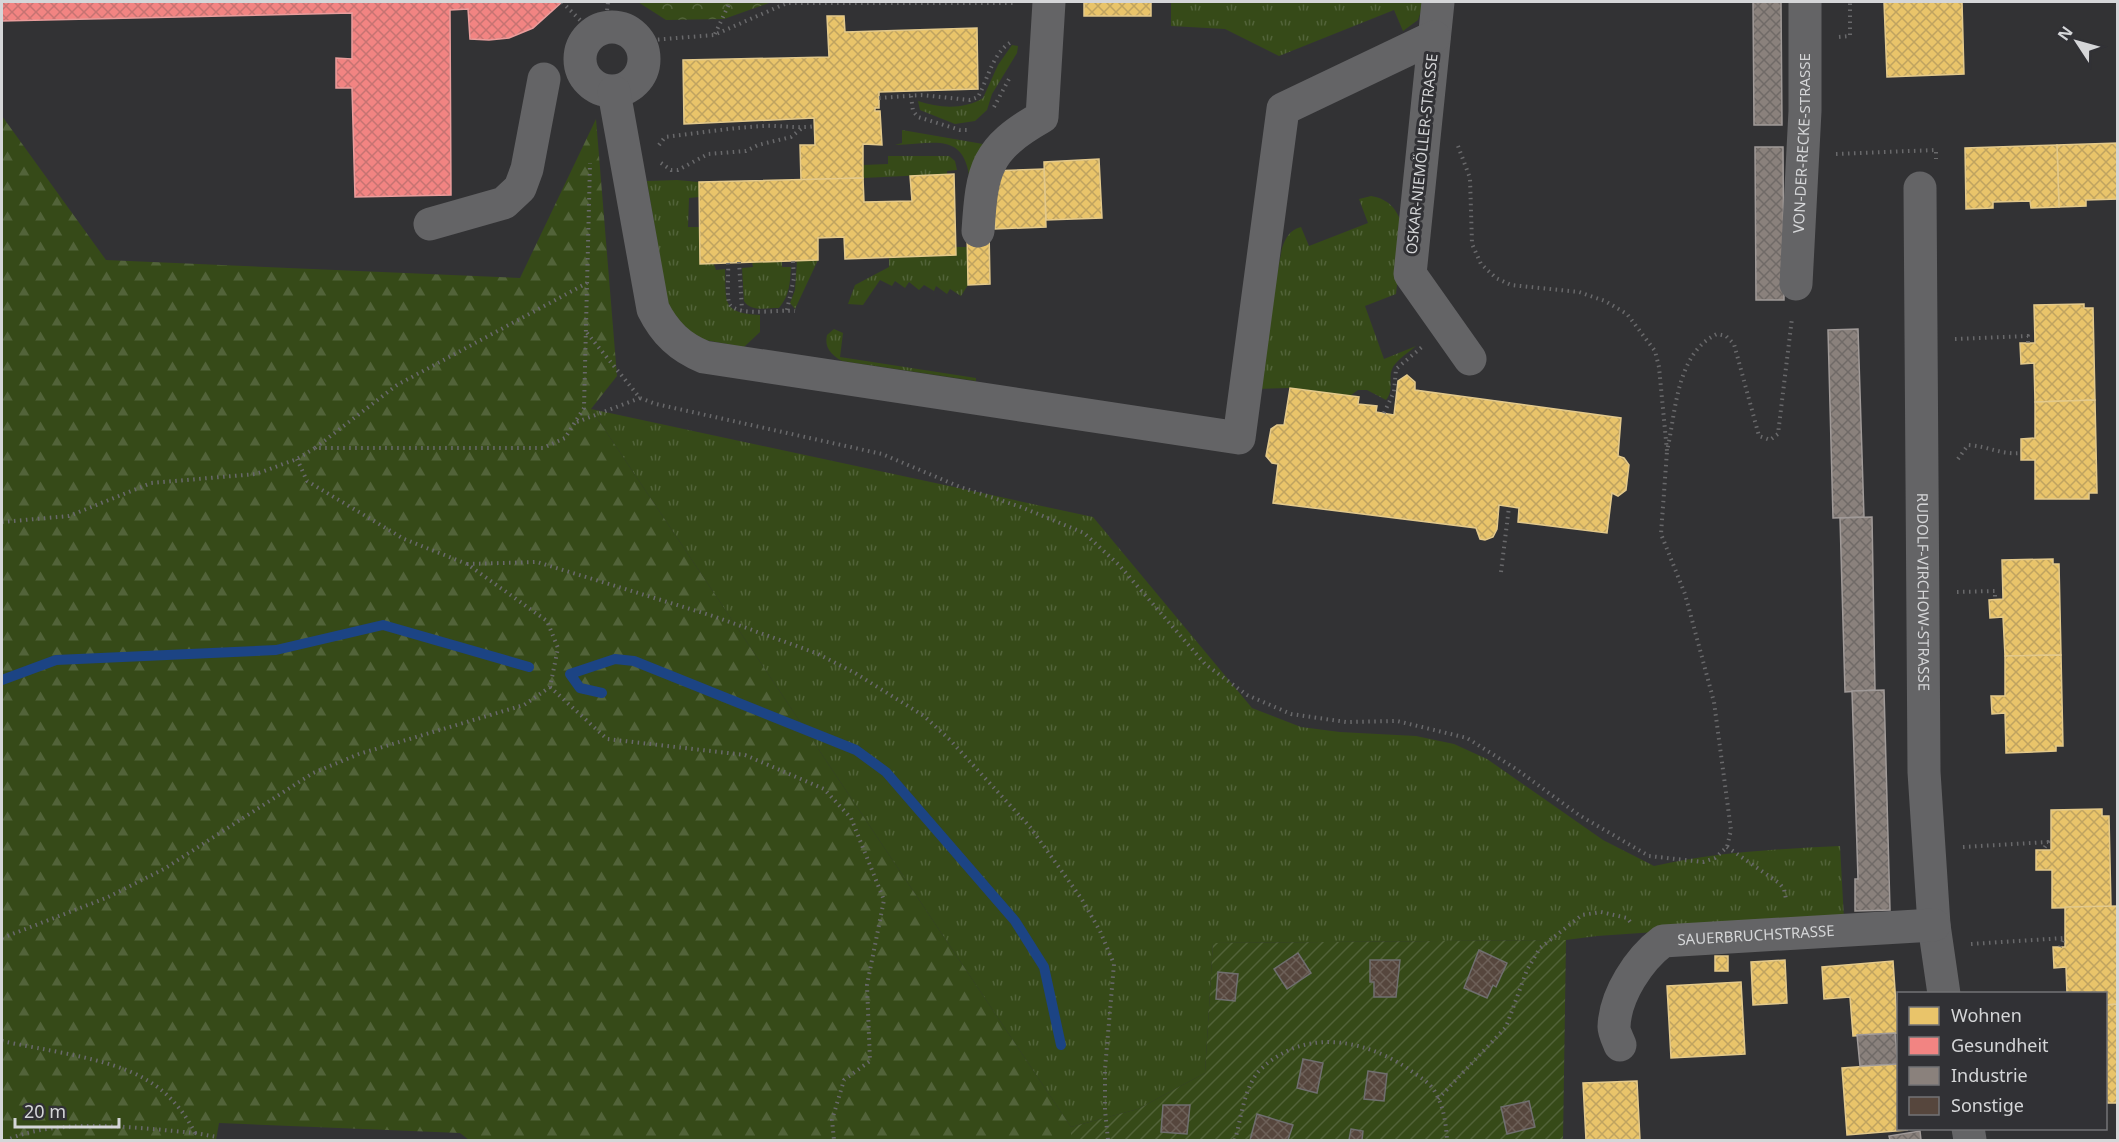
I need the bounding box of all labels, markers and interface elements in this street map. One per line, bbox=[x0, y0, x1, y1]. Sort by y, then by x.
north arrow bbox=[2047, 12, 2107, 72]
text: N bbox=[2052, 21, 2078, 45]
street label: OSKAR-NIEMÖLLER-STRASSE bbox=[1401, 53, 1441, 255]
street label: VON-DER-RECKE-STRASSE bbox=[1788, 53, 1814, 234]
street label: RUDOLF-VIRCHOW-STRASSE bbox=[1913, 493, 1934, 691]
street label: SAUERBRUCHSTRASSE bbox=[1677, 920, 1835, 949]
legend bbox=[1897, 992, 2107, 1130]
text: Wohnen bbox=[1951, 1003, 2022, 1027]
text: Gesundheit bbox=[1951, 1033, 2049, 1057]
text: Industrie bbox=[1951, 1063, 2028, 1087]
scale bar bbox=[15, 1091, 118, 1129]
text: Sonstige bbox=[1951, 1093, 2024, 1117]
text: 20 m bbox=[24, 1099, 66, 1123]

